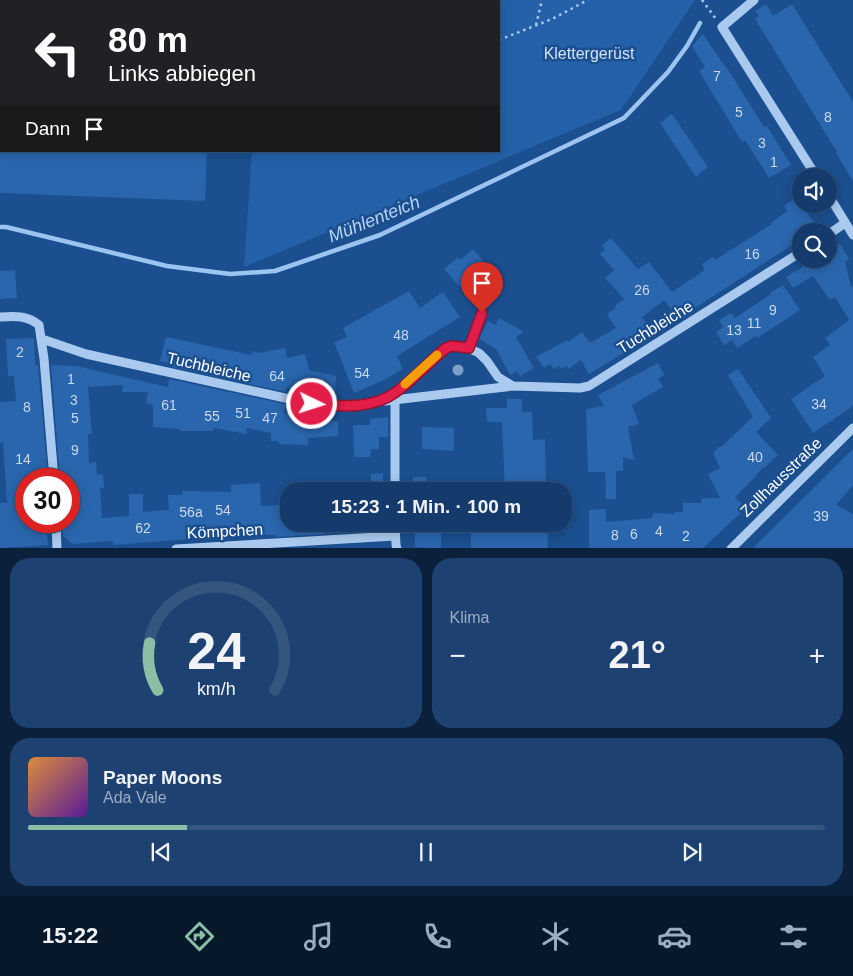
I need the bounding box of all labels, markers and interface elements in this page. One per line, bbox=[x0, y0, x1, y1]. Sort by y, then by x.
icon: left bbox=[25, 20, 90, 85]
text: 80 m bbox=[108, 20, 188, 59]
park label: Klettergerüst bbox=[544, 45, 635, 62]
text: Links abbiegen bbox=[108, 61, 256, 86]
house number: 7 bbox=[713, 68, 721, 84]
house number: 5 bbox=[735, 104, 743, 120]
house number: 8 bbox=[824, 109, 832, 125]
icon: arrive bbox=[80, 115, 108, 143]
text: Dann bbox=[25, 118, 70, 139]
house number: 3 bbox=[758, 135, 766, 151]
house number: 1 bbox=[770, 154, 778, 170]
map controls bbox=[792, 168, 837, 268]
button: sound bbox=[792, 168, 837, 213]
water label: Mühlenteich bbox=[325, 192, 423, 246]
button: search bbox=[792, 223, 837, 268]
house number: 16 bbox=[744, 246, 760, 262]
pin bbox=[461, 262, 503, 313]
icon: arrive bbox=[468, 269, 496, 297]
house number: 26 bbox=[634, 282, 650, 298]
street label: Tuchbleiche bbox=[614, 297, 696, 357]
house number: 9 bbox=[769, 302, 777, 318]
house number: 11 bbox=[747, 315, 761, 331]
house number: 13 bbox=[726, 322, 742, 338]
house number: 48 bbox=[393, 327, 409, 343]
house number: 2 bbox=[16, 344, 24, 360]
street label: Tuchbleiche bbox=[165, 349, 253, 385]
house number: 54 bbox=[354, 365, 370, 381]
house number: 64 bbox=[269, 368, 285, 384]
house number: 1 bbox=[67, 371, 75, 387]
position arrow bbox=[285, 377, 337, 429]
house number: 3 bbox=[70, 392, 78, 408]
house number: 34 bbox=[811, 396, 827, 412]
house number: 61 bbox=[161, 397, 177, 413]
house number: 8 bbox=[23, 399, 31, 415]
house number: 51 bbox=[235, 405, 251, 421]
house number: 55 bbox=[204, 408, 220, 424]
house number: 5 bbox=[71, 410, 79, 426]
house number: 47 bbox=[262, 410, 278, 426]
street label: Zollhausstraße bbox=[737, 434, 825, 520]
house number: 9 bbox=[71, 442, 79, 458]
house number: 40 bbox=[747, 449, 763, 465]
house number: 14 bbox=[15, 451, 31, 467]
speed limit sign: 30 bbox=[15, 468, 80, 533]
text: 15:23 · 1 Min. · 100 m bbox=[331, 496, 521, 517]
house number: 54 bbox=[215, 502, 231, 518]
house number: 56a bbox=[179, 504, 203, 520]
house number: 39 bbox=[813, 508, 829, 524]
house number: 62 bbox=[135, 520, 151, 536]
street label: Kömpchen bbox=[186, 521, 264, 541]
house number: 4 bbox=[655, 523, 663, 539]
house number: 6 bbox=[630, 526, 638, 542]
house number: 8 bbox=[611, 527, 619, 543]
house number: 2 bbox=[682, 528, 690, 544]
text: Klima bbox=[450, 609, 490, 626]
text: 24 bbox=[187, 622, 245, 680]
text: 21° bbox=[609, 634, 666, 676]
text: − bbox=[450, 640, 466, 671]
text: + bbox=[809, 640, 825, 671]
text: km/h bbox=[196, 679, 235, 699]
text: Paper Moons bbox=[103, 767, 222, 788]
text: Ada Vale bbox=[103, 789, 167, 806]
icon: previous bbox=[147, 838, 175, 866]
icon: pause bbox=[412, 838, 440, 866]
icon: next bbox=[678, 838, 706, 866]
icon: directions bbox=[182, 919, 217, 954]
icon: music bbox=[301, 919, 336, 954]
icon: phone bbox=[420, 919, 455, 954]
icon: climate bbox=[538, 919, 573, 954]
icon: car bbox=[657, 919, 692, 954]
icon: filters bbox=[776, 919, 811, 954]
text: 15:22 bbox=[42, 923, 98, 948]

